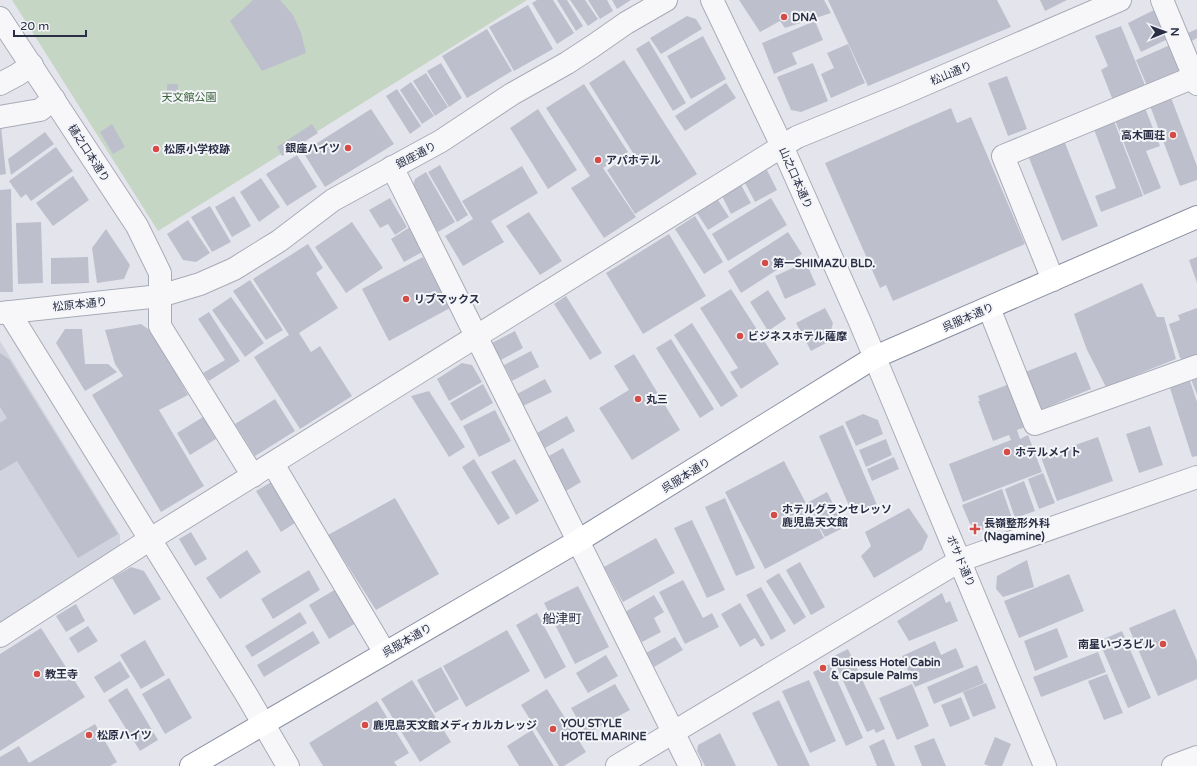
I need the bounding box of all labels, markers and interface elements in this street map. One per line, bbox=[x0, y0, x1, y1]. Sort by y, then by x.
place label: DNA bbox=[792, 11, 817, 24]
scale bar bbox=[14, 12, 86, 38]
marker: DNA bbox=[779, 12, 789, 22]
north arrow bbox=[1145, 12, 1185, 52]
text: 20 m bbox=[20, 19, 49, 33]
text: N bbox=[1168, 27, 1181, 36]
street label: 松山通り bbox=[928, 59, 974, 88]
park label: 天文館公園 bbox=[162, 91, 217, 104]
street label: 樋之口本通り bbox=[65, 122, 112, 184]
place label: 高木画荘 bbox=[1121, 129, 1165, 142]
marker: 高木画荘 bbox=[1168, 130, 1178, 140]
street label: 銀座通り bbox=[394, 139, 439, 172]
place label: 銀座ハイツ bbox=[285, 142, 340, 155]
place label: 松原小学校跡 bbox=[164, 143, 230, 156]
marker: 銀座ハイツ bbox=[343, 143, 353, 153]
marker: 松原小学校跡 bbox=[151, 144, 161, 154]
street label: 山之口本通り bbox=[776, 145, 815, 211]
place label: アパホテル bbox=[606, 154, 661, 167]
marker: アパホテル bbox=[593, 155, 603, 165]
place label: 第一SHIMAZU BLD. bbox=[773, 257, 875, 270]
marker: 第一SHIMAZU BLD. bbox=[760, 258, 770, 268]
place label: リブマックス bbox=[414, 293, 480, 306]
marker: リブマックス bbox=[401, 294, 411, 304]
street label: 松原本通り bbox=[52, 295, 108, 314]
street label: 呉服本通り bbox=[940, 300, 996, 335]
place label: ビジネスホテル薩摩 bbox=[748, 330, 847, 343]
marker: ビジネスホテル薩摩 bbox=[735, 331, 745, 341]
place label: 丸三 bbox=[646, 393, 668, 406]
marker: 丸三 bbox=[633, 394, 643, 404]
place label: ホテルメイト bbox=[1015, 446, 1081, 459]
marker: ホテルメイト bbox=[1002, 447, 1012, 457]
street label: 呉服本通り bbox=[659, 455, 713, 496]
place label: ホテルグランセレッソ 鹿児島天文館 bbox=[782, 503, 892, 529]
marker: ホテルグランセレッソ 鹿児島天文館 bbox=[769, 510, 779, 520]
place label: 長嶺整形外科 (Nagamine) bbox=[984, 517, 1050, 544]
marker: 長嶺整形外科 (Nagamine) bbox=[969, 523, 981, 535]
street label: ボサド通り bbox=[944, 533, 977, 589]
district label: 船津町 bbox=[542, 611, 582, 627]
street label: 呉服本通り bbox=[380, 621, 434, 660]
place label: 南星いづろビル bbox=[1078, 638, 1155, 651]
marker: 南星いづろビル bbox=[1158, 639, 1168, 649]
place label: Business Hotel Cabin & Capsule Palms bbox=[831, 656, 941, 683]
marker: Business Hotel Cabin & Capsule Palms bbox=[818, 663, 828, 673]
place label: 教王寺 bbox=[45, 668, 78, 681]
marker: 教王寺 bbox=[32, 669, 42, 679]
place label: YOU STYLE HOTEL MARINE bbox=[561, 717, 647, 743]
place label: 鹿児島天文館メディカルカレッジ bbox=[373, 719, 537, 732]
marker: 鹿児島天文館メディカルカレッジ bbox=[360, 720, 370, 730]
marker: YOU STYLE HOTEL MARINE bbox=[548, 724, 558, 734]
place label: 松原ハイツ bbox=[97, 729, 152, 742]
marker: 松原ハイツ bbox=[84, 730, 94, 740]

